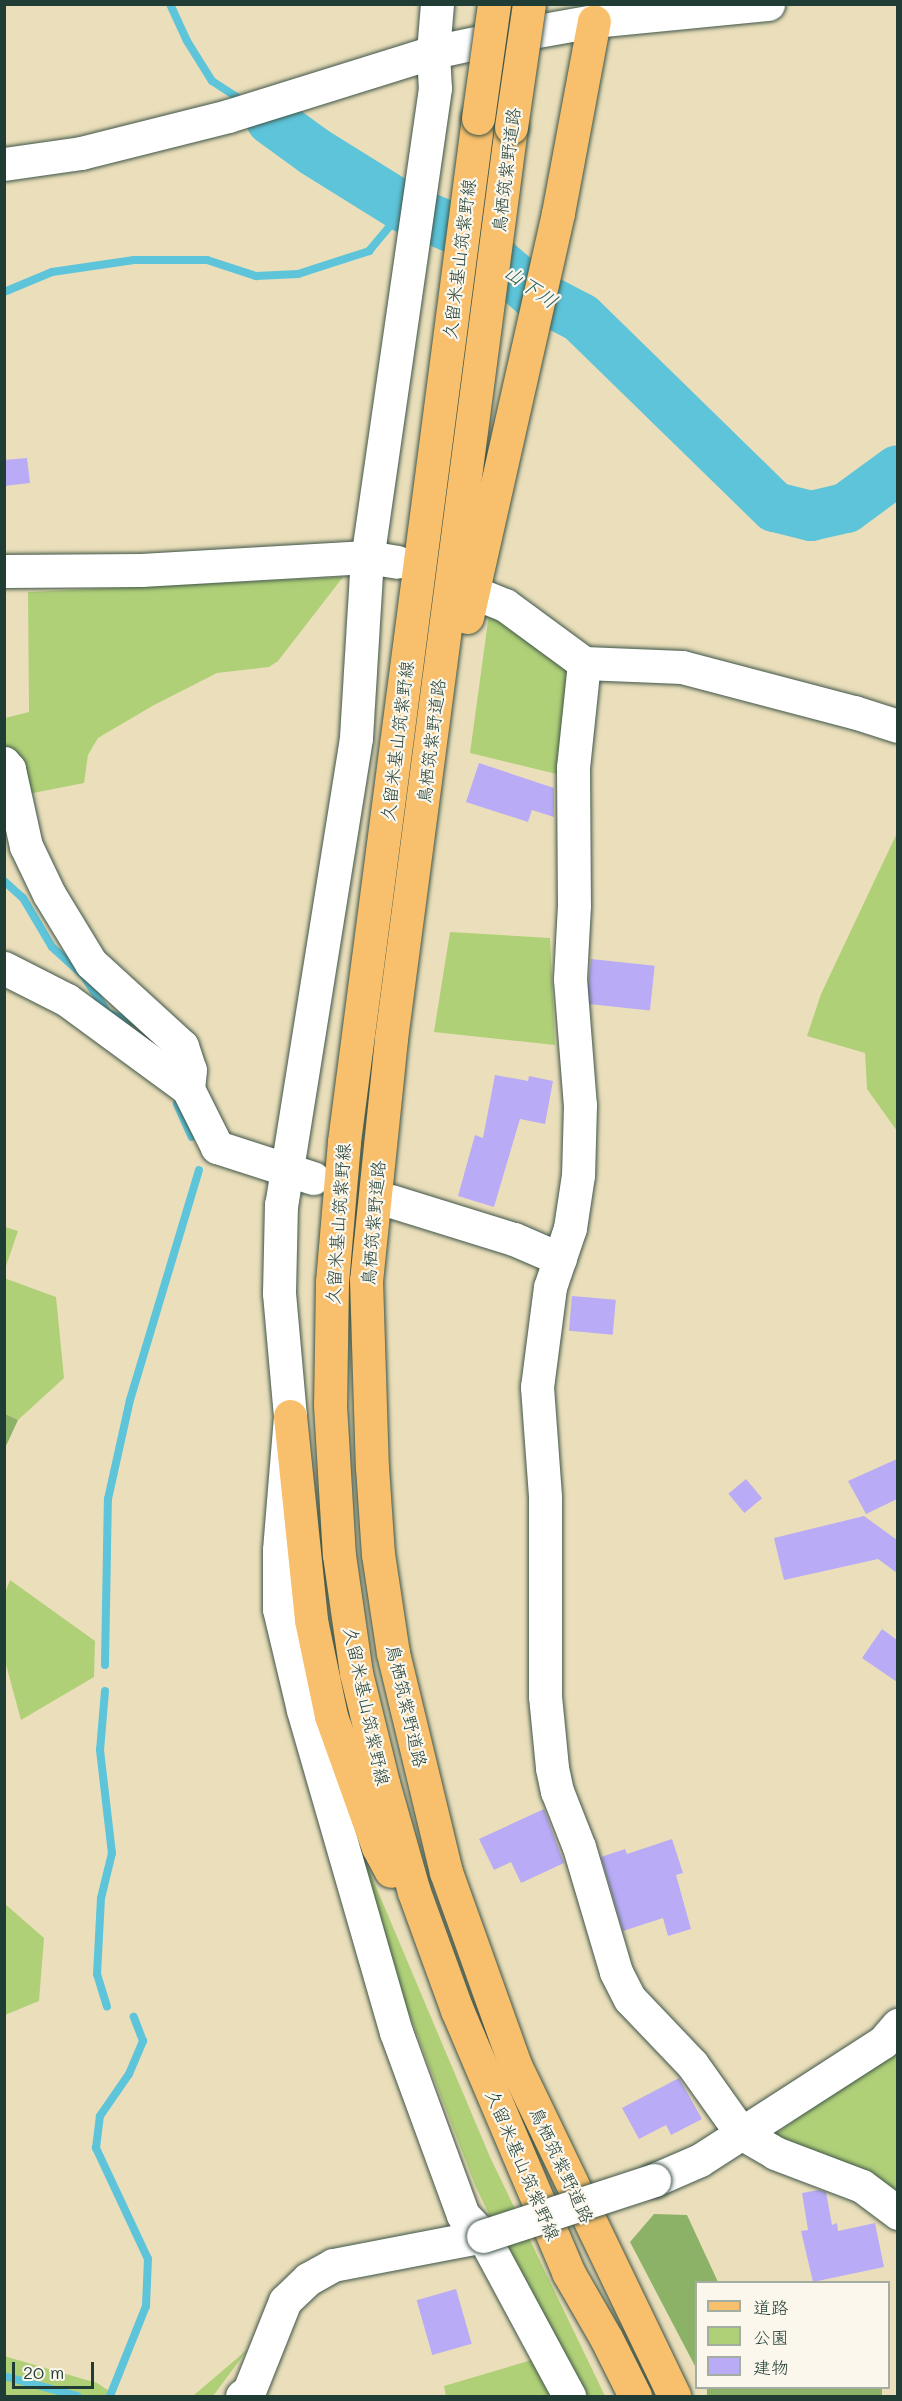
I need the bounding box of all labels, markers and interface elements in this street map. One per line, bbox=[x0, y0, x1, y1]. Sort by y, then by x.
street label: 鳥栖筑紫野道路 bbox=[488, 106, 524, 234]
street label: 久留米基山筑紫野線 bbox=[438, 177, 480, 341]
water label: 山下川 bbox=[500, 259, 562, 313]
street label: 久留米基山筑紫野線 bbox=[376, 659, 418, 823]
street label: 鳥栖筑紫野道路 bbox=[413, 677, 449, 805]
street label: 久留米基山筑紫野線 bbox=[322, 1142, 354, 1306]
street label: 鳥栖筑紫野道路 bbox=[357, 1159, 389, 1287]
street label: 久留米基山筑紫野線 bbox=[340, 1625, 394, 1787]
street label: 鳥栖筑紫野道路 bbox=[382, 1642, 432, 1770]
street label: 久留米基山筑紫野線 bbox=[481, 2086, 565, 2244]
street label: 鳥栖筑紫野道路 bbox=[526, 2103, 598, 2227]
legend bbox=[695, 2281, 890, 2389]
text: 道路 bbox=[753, 2295, 789, 2319]
text: 公園 bbox=[753, 2325, 789, 2349]
scale bar bbox=[15, 2350, 98, 2388]
text: 建物 bbox=[753, 2355, 789, 2379]
text: 20 m bbox=[23, 2360, 64, 2384]

